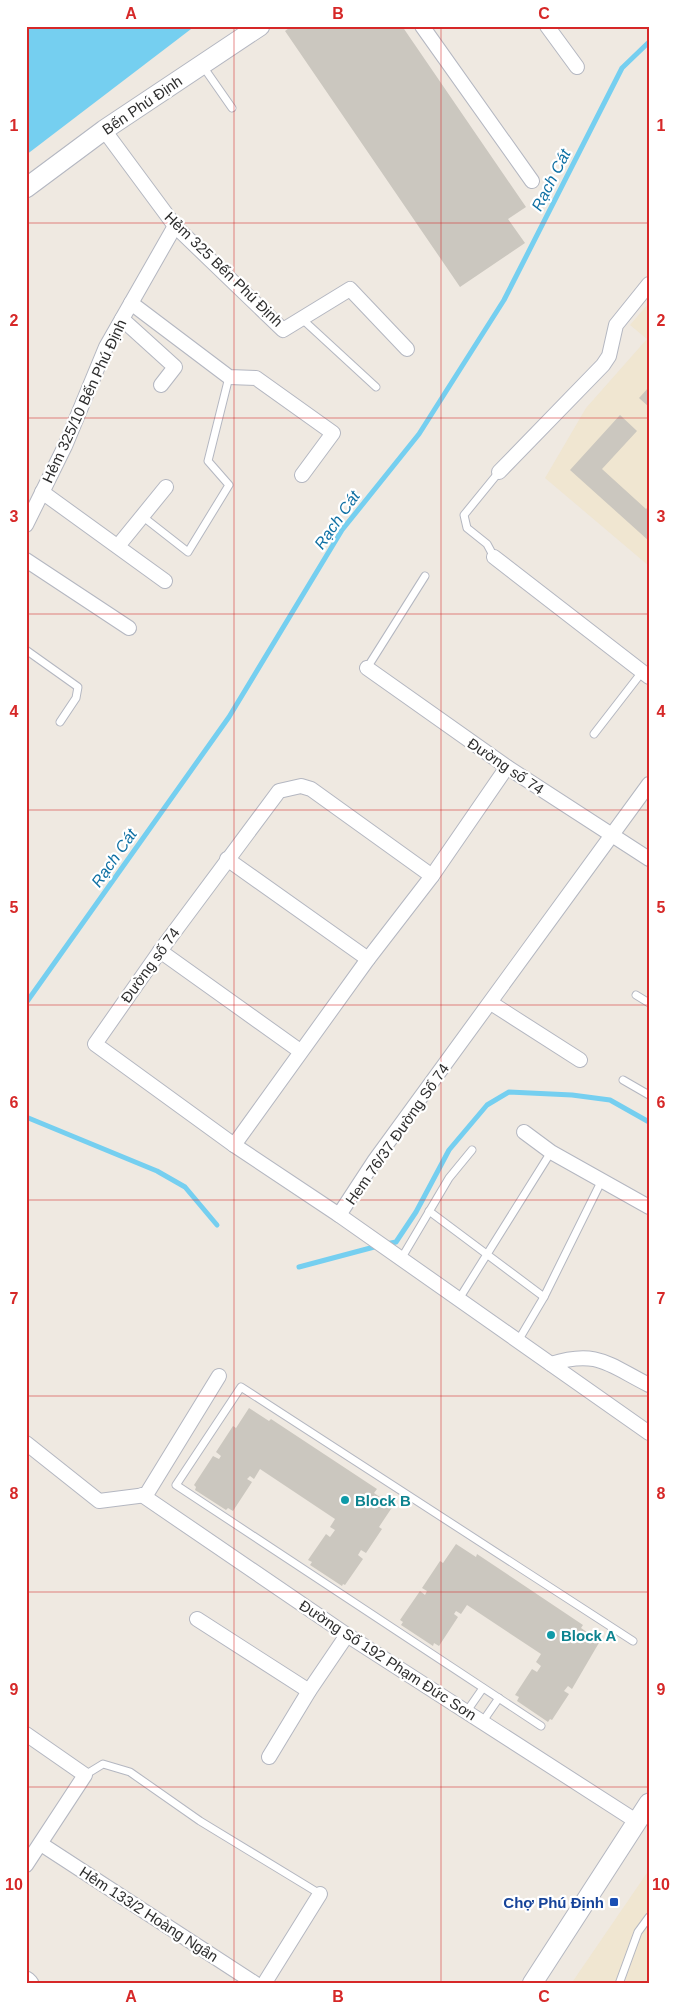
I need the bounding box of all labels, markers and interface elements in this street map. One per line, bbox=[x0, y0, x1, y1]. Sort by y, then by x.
text: A bbox=[125, 5, 137, 22]
text: B bbox=[332, 5, 344, 22]
text: C bbox=[538, 5, 550, 22]
street label: Bến Phú Định bbox=[99, 72, 185, 138]
text: 1 bbox=[10, 117, 19, 134]
text: 1 bbox=[657, 117, 666, 134]
water label: Rạch Cát bbox=[528, 146, 574, 214]
street label: Hẻm 325 Bến Phú Định bbox=[161, 208, 287, 330]
text: 2 bbox=[10, 312, 19, 329]
text: 2 bbox=[657, 312, 666, 329]
street label: Hẻm 325/10 Bến Phú Định bbox=[39, 317, 129, 485]
water label: Rạch Cát bbox=[311, 487, 363, 552]
text: 3 bbox=[10, 508, 19, 525]
text: 3 bbox=[657, 508, 666, 525]
text: 4 bbox=[10, 703, 19, 720]
text: 4 bbox=[657, 703, 666, 720]
street label: Đường số 74 bbox=[465, 734, 547, 798]
water label: Rạch Cát bbox=[88, 825, 140, 890]
text: 5 bbox=[10, 899, 19, 916]
text: 5 bbox=[657, 899, 666, 916]
street label: Đường số 74 bbox=[117, 924, 183, 1006]
street label: Hem 76/37 Đường Số 74 bbox=[342, 1060, 452, 1208]
text: 6 bbox=[10, 1094, 19, 1111]
text: 6 bbox=[657, 1094, 666, 1111]
text: 7 bbox=[10, 1290, 19, 1307]
text: 7 bbox=[657, 1290, 666, 1307]
text: 8 bbox=[10, 1485, 19, 1502]
text: 8 bbox=[657, 1485, 666, 1502]
place label: Block B bbox=[355, 1492, 411, 1509]
marker: Block B bbox=[339, 1494, 351, 1506]
street label: Đường Số 192 Phạm Đức Sơn bbox=[296, 1596, 480, 1724]
place label: Block A bbox=[561, 1627, 616, 1644]
marker: Block A bbox=[545, 1629, 557, 1641]
text: 9 bbox=[10, 1681, 19, 1698]
text: 9 bbox=[657, 1681, 666, 1698]
street label: Hẻm 133/2 Hoàng Ngân bbox=[77, 1863, 221, 1965]
text: 10 bbox=[5, 1876, 23, 1893]
text: 10 bbox=[652, 1876, 670, 1893]
place label: Chợ Phú Định bbox=[503, 1894, 604, 1911]
marker: Chợ Phú Định bbox=[608, 1896, 620, 1908]
text: A bbox=[125, 1988, 137, 2005]
text: B bbox=[332, 1988, 344, 2005]
text: C bbox=[538, 1988, 550, 2005]

